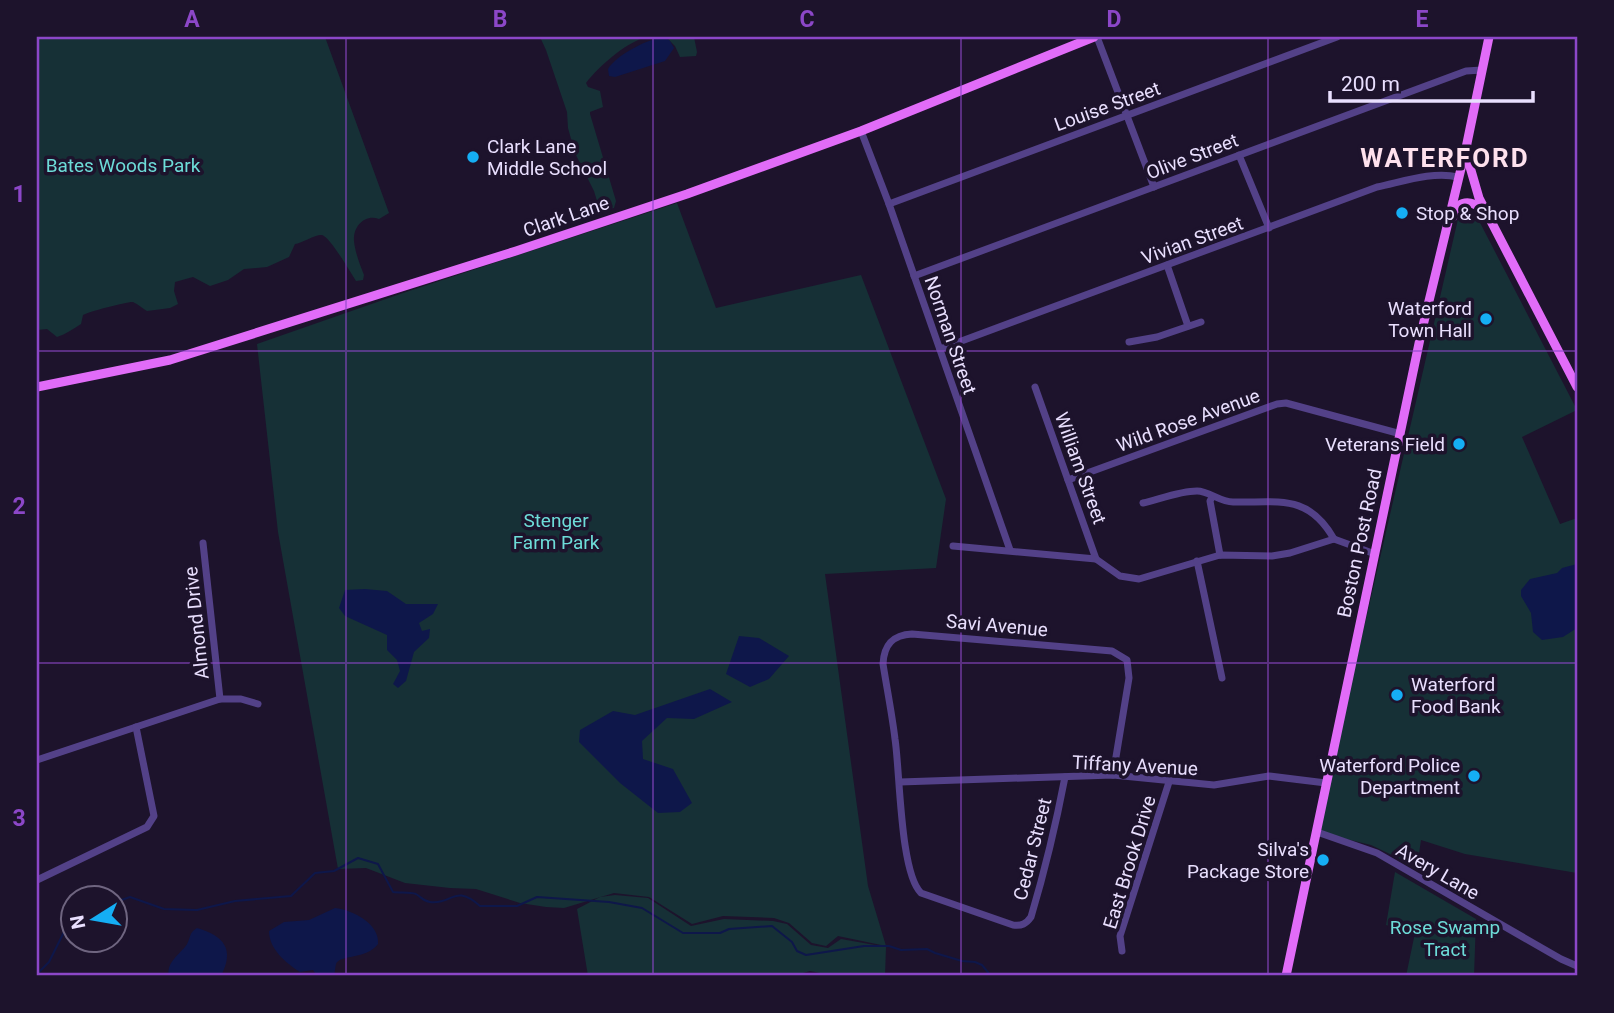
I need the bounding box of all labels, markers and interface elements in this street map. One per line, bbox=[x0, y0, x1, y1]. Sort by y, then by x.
text: A bbox=[184, 6, 200, 33]
text: B bbox=[493, 6, 507, 33]
text: C bbox=[799, 6, 815, 33]
text: D bbox=[1107, 6, 1121, 33]
text: E bbox=[1416, 6, 1429, 33]
scale bar bbox=[1330, 60, 1534, 104]
text: 200 m bbox=[1341, 72, 1400, 96]
street label: Louise Street bbox=[1051, 77, 1163, 136]
street label: Olive Street bbox=[1143, 128, 1241, 184]
place label: Clark Lane Middle School bbox=[487, 135, 607, 180]
district label: WATERFORD bbox=[1360, 143, 1530, 173]
marker: Clark Lane Middle School bbox=[465, 149, 481, 165]
park label: Bates Woods Park bbox=[46, 154, 201, 177]
text: 1 bbox=[12, 181, 26, 208]
street label: Clark Lane bbox=[520, 191, 612, 242]
place label: Stop & Shop bbox=[1416, 202, 1519, 225]
marker: Stop & Shop bbox=[1394, 205, 1410, 221]
street label: Vivian Street bbox=[1138, 211, 1246, 269]
street label: Norman Street bbox=[920, 273, 981, 397]
place label: Waterford Town Hall bbox=[1388, 297, 1472, 342]
marker: Waterford Town Hall bbox=[1478, 311, 1494, 327]
street label: Wild Rose Avenue bbox=[1113, 384, 1263, 457]
street label: William Street bbox=[1050, 409, 1111, 527]
place label: Veterans Field bbox=[1325, 433, 1445, 456]
marker: Veterans Field bbox=[1451, 436, 1467, 452]
street label: Boston Post Road bbox=[1332, 467, 1386, 620]
text: 2 bbox=[12, 493, 26, 520]
park label: Stenger Farm Park bbox=[513, 509, 600, 554]
street label: Almond Drive bbox=[179, 565, 214, 680]
street label: Savi Avenue bbox=[945, 610, 1049, 641]
place label: Waterford Food Bank bbox=[1411, 673, 1501, 718]
marker: Waterford Food Bank bbox=[1389, 687, 1405, 703]
street label: Tiffany Avenue bbox=[1072, 751, 1198, 780]
place label: Waterford Police Department bbox=[1319, 754, 1460, 799]
marker: Waterford Police Department bbox=[1466, 768, 1482, 784]
street label: East Brook Drive bbox=[1098, 792, 1161, 932]
street label: Cedar Street bbox=[1009, 796, 1056, 903]
text: 3 bbox=[12, 805, 26, 832]
place label: Silva's Package Store bbox=[1187, 838, 1309, 883]
street label: Avery Lane bbox=[1392, 838, 1484, 905]
marker: Silva's Package Store bbox=[1315, 852, 1331, 868]
north arrow bbox=[60, 884, 130, 954]
text: N bbox=[65, 913, 90, 931]
park label: Rose Swamp Tract bbox=[1390, 916, 1500, 961]

